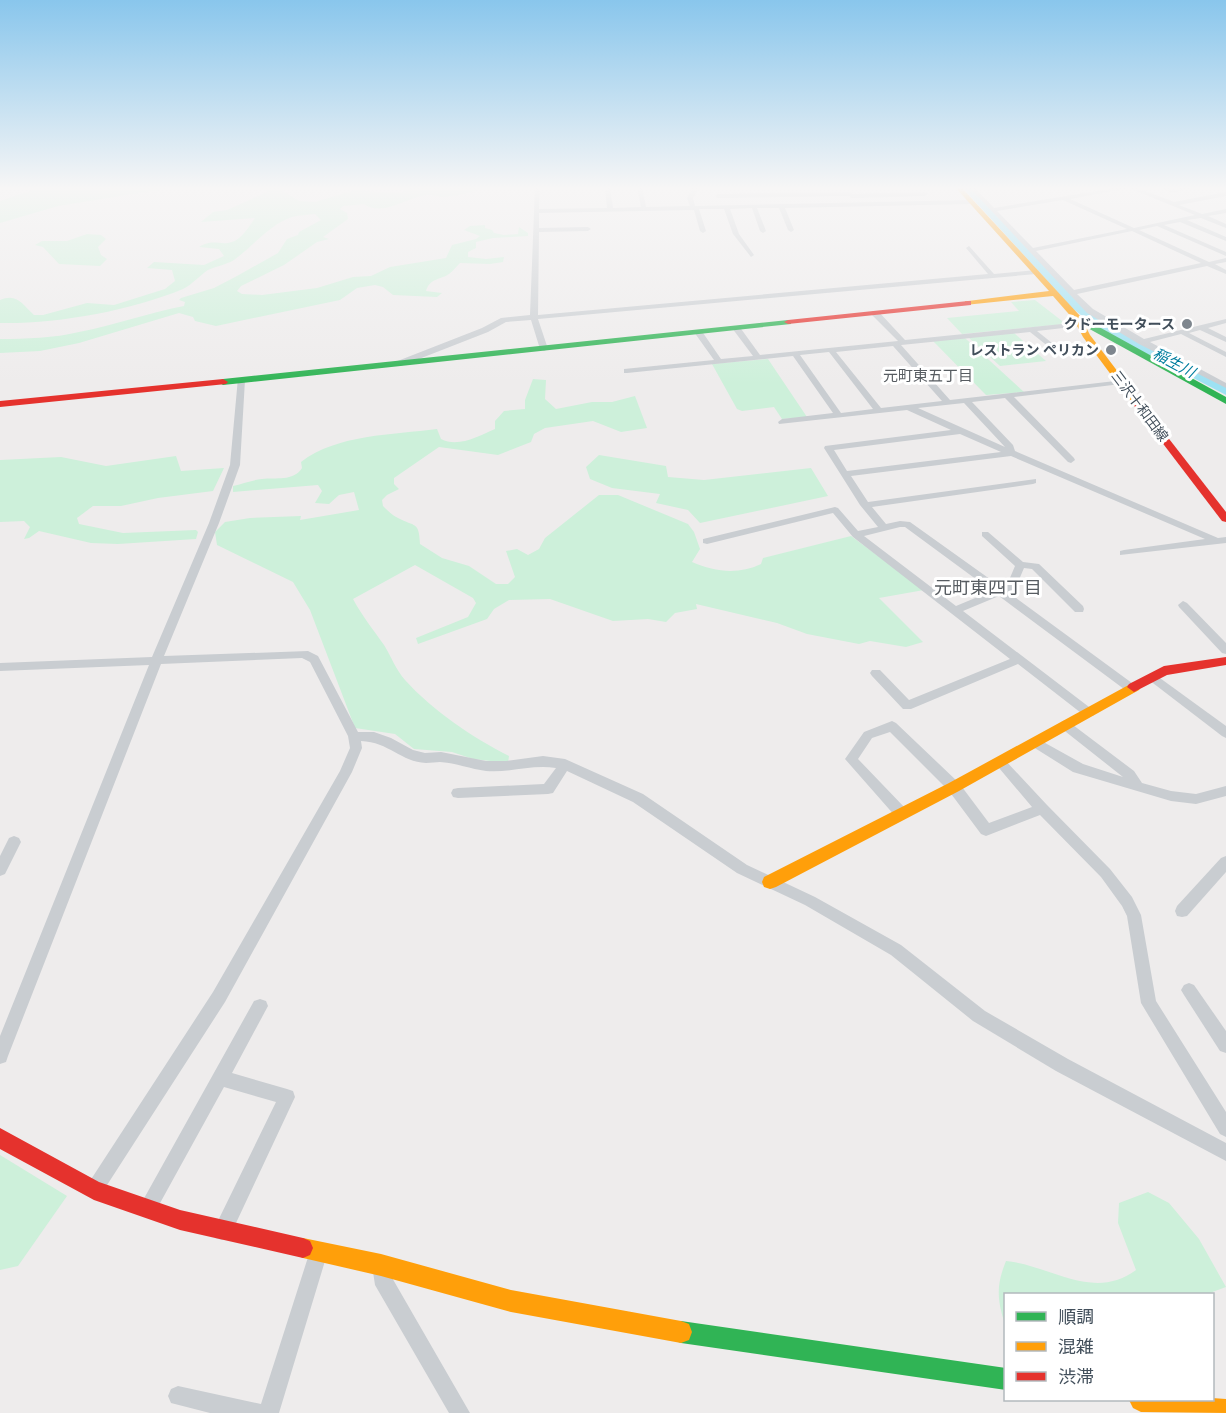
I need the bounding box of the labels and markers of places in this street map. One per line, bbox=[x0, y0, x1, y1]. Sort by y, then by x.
place label: クドーモータース bbox=[1064, 316, 1175, 332]
marker: クドーモータース bbox=[1180, 317, 1194, 331]
place label: レストラン ペリカン bbox=[970, 342, 1099, 358]
marker: レストラン ペリカン bbox=[1104, 343, 1118, 357]

